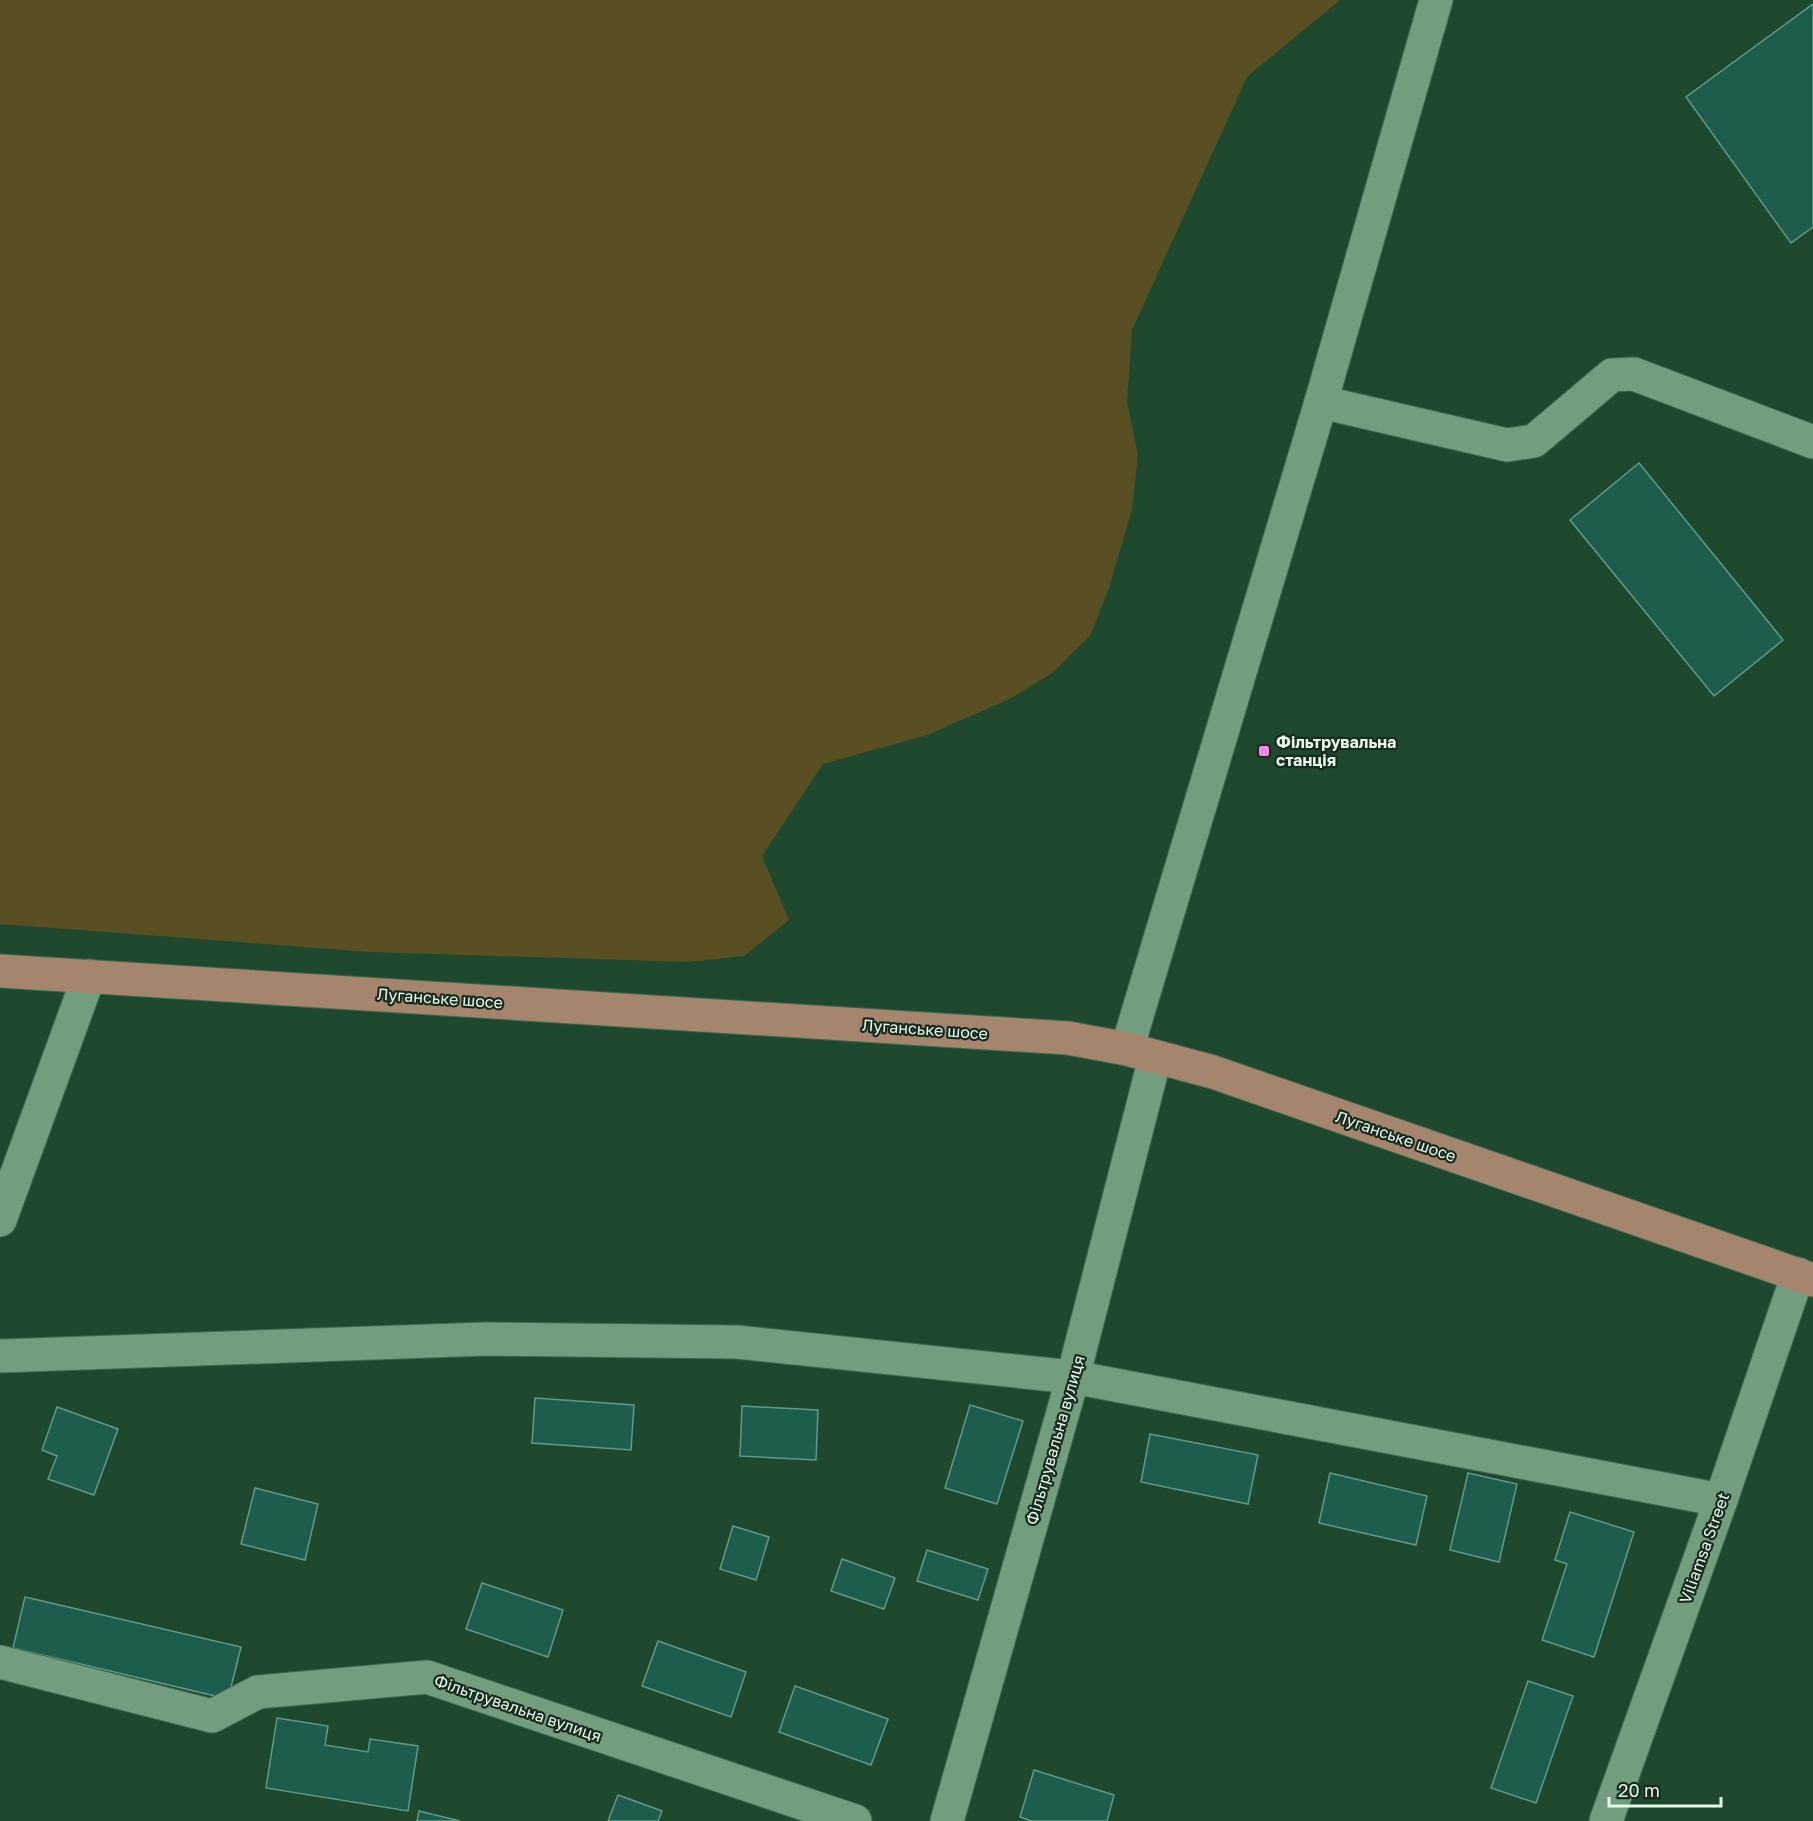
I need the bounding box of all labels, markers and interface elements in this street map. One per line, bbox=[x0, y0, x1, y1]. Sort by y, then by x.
place label: Фільтрувальна станція bbox=[1276, 732, 1396, 770]
marker: Фільтрувальна станція bbox=[1257, 744, 1271, 758]
street label: Луганське шосе bbox=[376, 984, 504, 1012]
street label: Луганське шосе bbox=[861, 1015, 989, 1043]
street label: Луганське шосе bbox=[1333, 1106, 1459, 1166]
street label: Фільтрувальна вулиця bbox=[1021, 1353, 1089, 1527]
street label: Viliamsa Street bbox=[1675, 1490, 1733, 1606]
street label: Фільтрувальна вулиця bbox=[432, 1670, 604, 1746]
scale bar bbox=[1609, 1770, 1722, 1808]
text: 20 m bbox=[1618, 1779, 1660, 1801]

